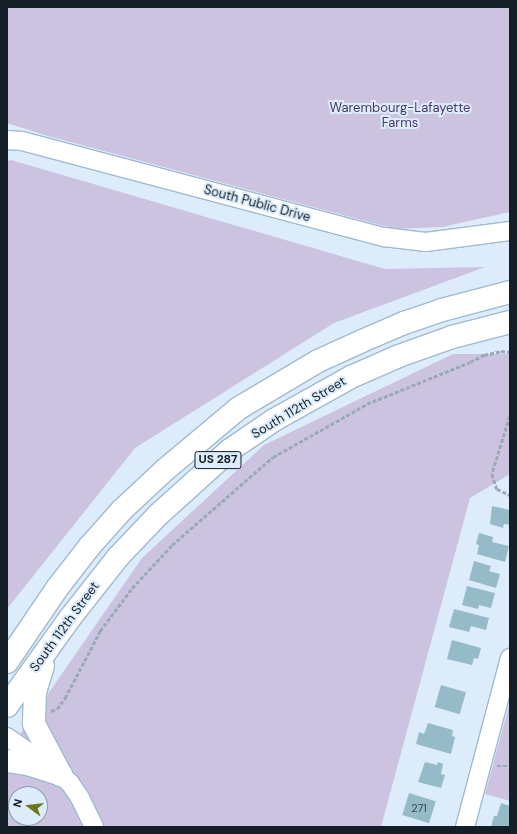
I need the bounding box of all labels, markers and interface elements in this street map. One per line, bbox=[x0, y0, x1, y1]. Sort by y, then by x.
park label: Warembourg-Lafayette Farms bbox=[330, 101, 470, 132]
street label: South Public Drive bbox=[202, 182, 312, 226]
street label: South 112th Street bbox=[249, 374, 349, 442]
road number: US 287 bbox=[194, 450, 242, 470]
street label: South 112th Street bbox=[27, 579, 103, 675]
north arrow bbox=[8, 786, 48, 826]
text: N bbox=[10, 797, 25, 809]
house number: 271 bbox=[411, 801, 427, 815]

